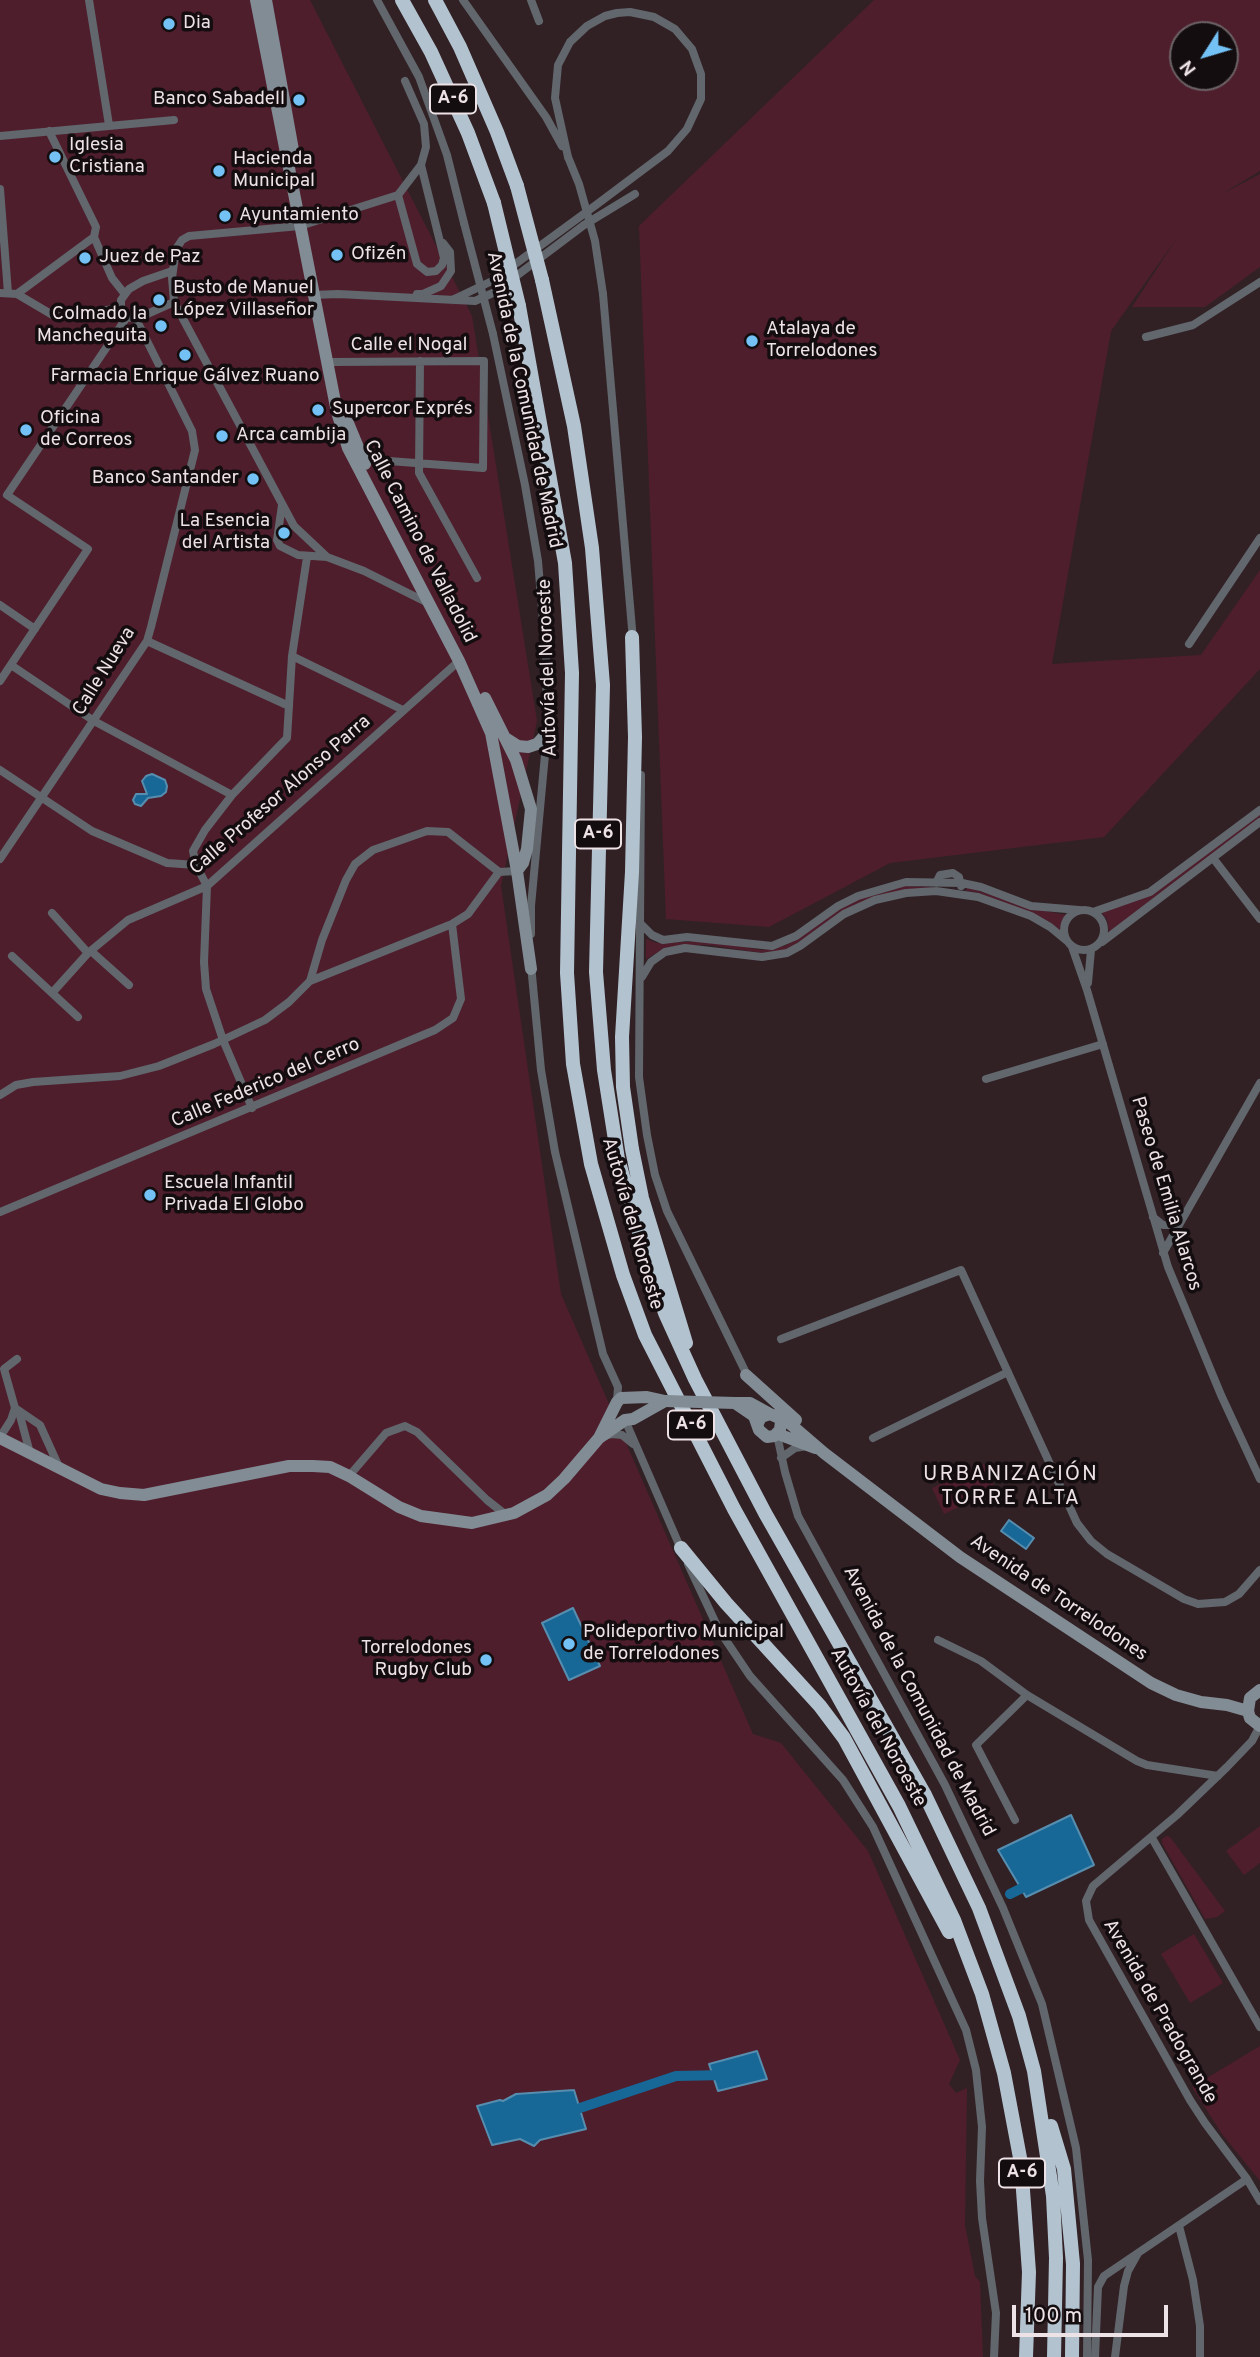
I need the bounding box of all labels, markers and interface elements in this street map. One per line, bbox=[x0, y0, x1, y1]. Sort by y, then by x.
place label: Dia bbox=[183, 13, 211, 35]
marker: Dia bbox=[161, 16, 177, 32]
north arrow bbox=[1169, 21, 1239, 91]
text: N bbox=[1175, 55, 1203, 80]
road number: A-6 bbox=[430, 84, 476, 114]
place label: Banco Sabadell bbox=[153, 89, 285, 111]
marker: Banco Sabadell bbox=[291, 92, 307, 108]
place label: Iglesia Cristiana bbox=[69, 135, 145, 179]
marker: Iglesia Cristiana bbox=[47, 149, 63, 165]
place label: Hacienda Municipal bbox=[233, 149, 315, 193]
marker: Hacienda Municipal bbox=[211, 163, 227, 179]
place label: Ayuntamiento bbox=[239, 205, 359, 227]
marker: Ayuntamiento bbox=[217, 208, 233, 224]
place label: Ofizén bbox=[351, 244, 406, 266]
place label: Juez de Paz bbox=[99, 247, 201, 269]
marker: Ofizén bbox=[329, 247, 345, 263]
marker: Juez de Paz bbox=[77, 250, 93, 266]
street label: Avenida de la Comunidad de Madrid bbox=[480, 250, 566, 550]
place label: Busto de Manuel López Villaseñor bbox=[173, 278, 314, 322]
marker: Busto de Manuel López Villaseñor bbox=[151, 292, 167, 308]
place label: Colmado la Mancheguita bbox=[37, 304, 147, 348]
marker: Colmado la Mancheguita bbox=[153, 318, 169, 334]
place label: Atalaya de Torrelodones bbox=[766, 319, 877, 363]
marker: Atalaya de Torrelodones bbox=[744, 333, 760, 349]
street label: Calle el Nogal bbox=[351, 335, 467, 357]
marker: Farmacia Enrique Gálvez Ruano bbox=[177, 347, 193, 363]
place label: Farmacia Enrique Gálvez Ruano bbox=[50, 366, 320, 388]
place label: Supercor Exprés bbox=[332, 399, 473, 421]
marker: Supercor Exprés bbox=[310, 402, 326, 418]
place label: Oficina de Correos bbox=[40, 408, 132, 452]
marker: Oficina de Correos bbox=[18, 422, 34, 438]
place label: Arca cambija bbox=[236, 425, 346, 447]
marker: Arca cambija bbox=[214, 428, 230, 444]
street label: Calle Camino de Valladolid bbox=[358, 437, 480, 647]
place label: Banco Santander bbox=[92, 468, 239, 490]
marker: Banco Santander bbox=[245, 471, 261, 487]
place label: La Esencia del Artista bbox=[179, 511, 270, 555]
marker: La Esencia del Artista bbox=[276, 525, 292, 541]
street label: Autovía del Noroeste bbox=[534, 579, 564, 757]
street label: Calle Nueva bbox=[69, 623, 141, 721]
street label: Calle Profesor Alonso Parra bbox=[186, 711, 376, 881]
road number: A-6 bbox=[575, 820, 621, 848]
street label: Calle Federico del Cerro bbox=[168, 1034, 364, 1134]
street label: Paseo de Emilia Alarcos bbox=[1125, 1094, 1205, 1294]
street label: Autovía del Noroeste bbox=[595, 1135, 667, 1313]
place label: Escuela Infantil Privada El Globo bbox=[164, 1173, 304, 1217]
marker: Escuela Infantil Privada El Globo bbox=[142, 1187, 158, 1203]
road number: A-6 bbox=[668, 1410, 714, 1440]
district label: URBANIZACIÓN TORRE ALTA bbox=[925, 1463, 1097, 1513]
street label: Avenida de Torrelodones bbox=[965, 1531, 1151, 1667]
street label: Avenida de la Comunidad de Madrid bbox=[837, 1563, 999, 1841]
place label: Polideportivo Municipal de Torrelodones bbox=[583, 1622, 784, 1666]
marker: Polideportivo Municipal de Torrelodones bbox=[561, 1636, 577, 1652]
place label: Torrelodones Rugby Club bbox=[361, 1638, 472, 1682]
street label: Autovía del Noroeste bbox=[824, 1645, 930, 1811]
marker: Torrelodones Rugby Club bbox=[478, 1652, 494, 1668]
street label: Avenida de Pradogrande bbox=[1097, 1916, 1221, 2108]
road number: A-6 bbox=[999, 2158, 1045, 2188]
scale bar bbox=[1015, 2290, 1171, 2334]
text: 100 m bbox=[1025, 2303, 1082, 2330]

